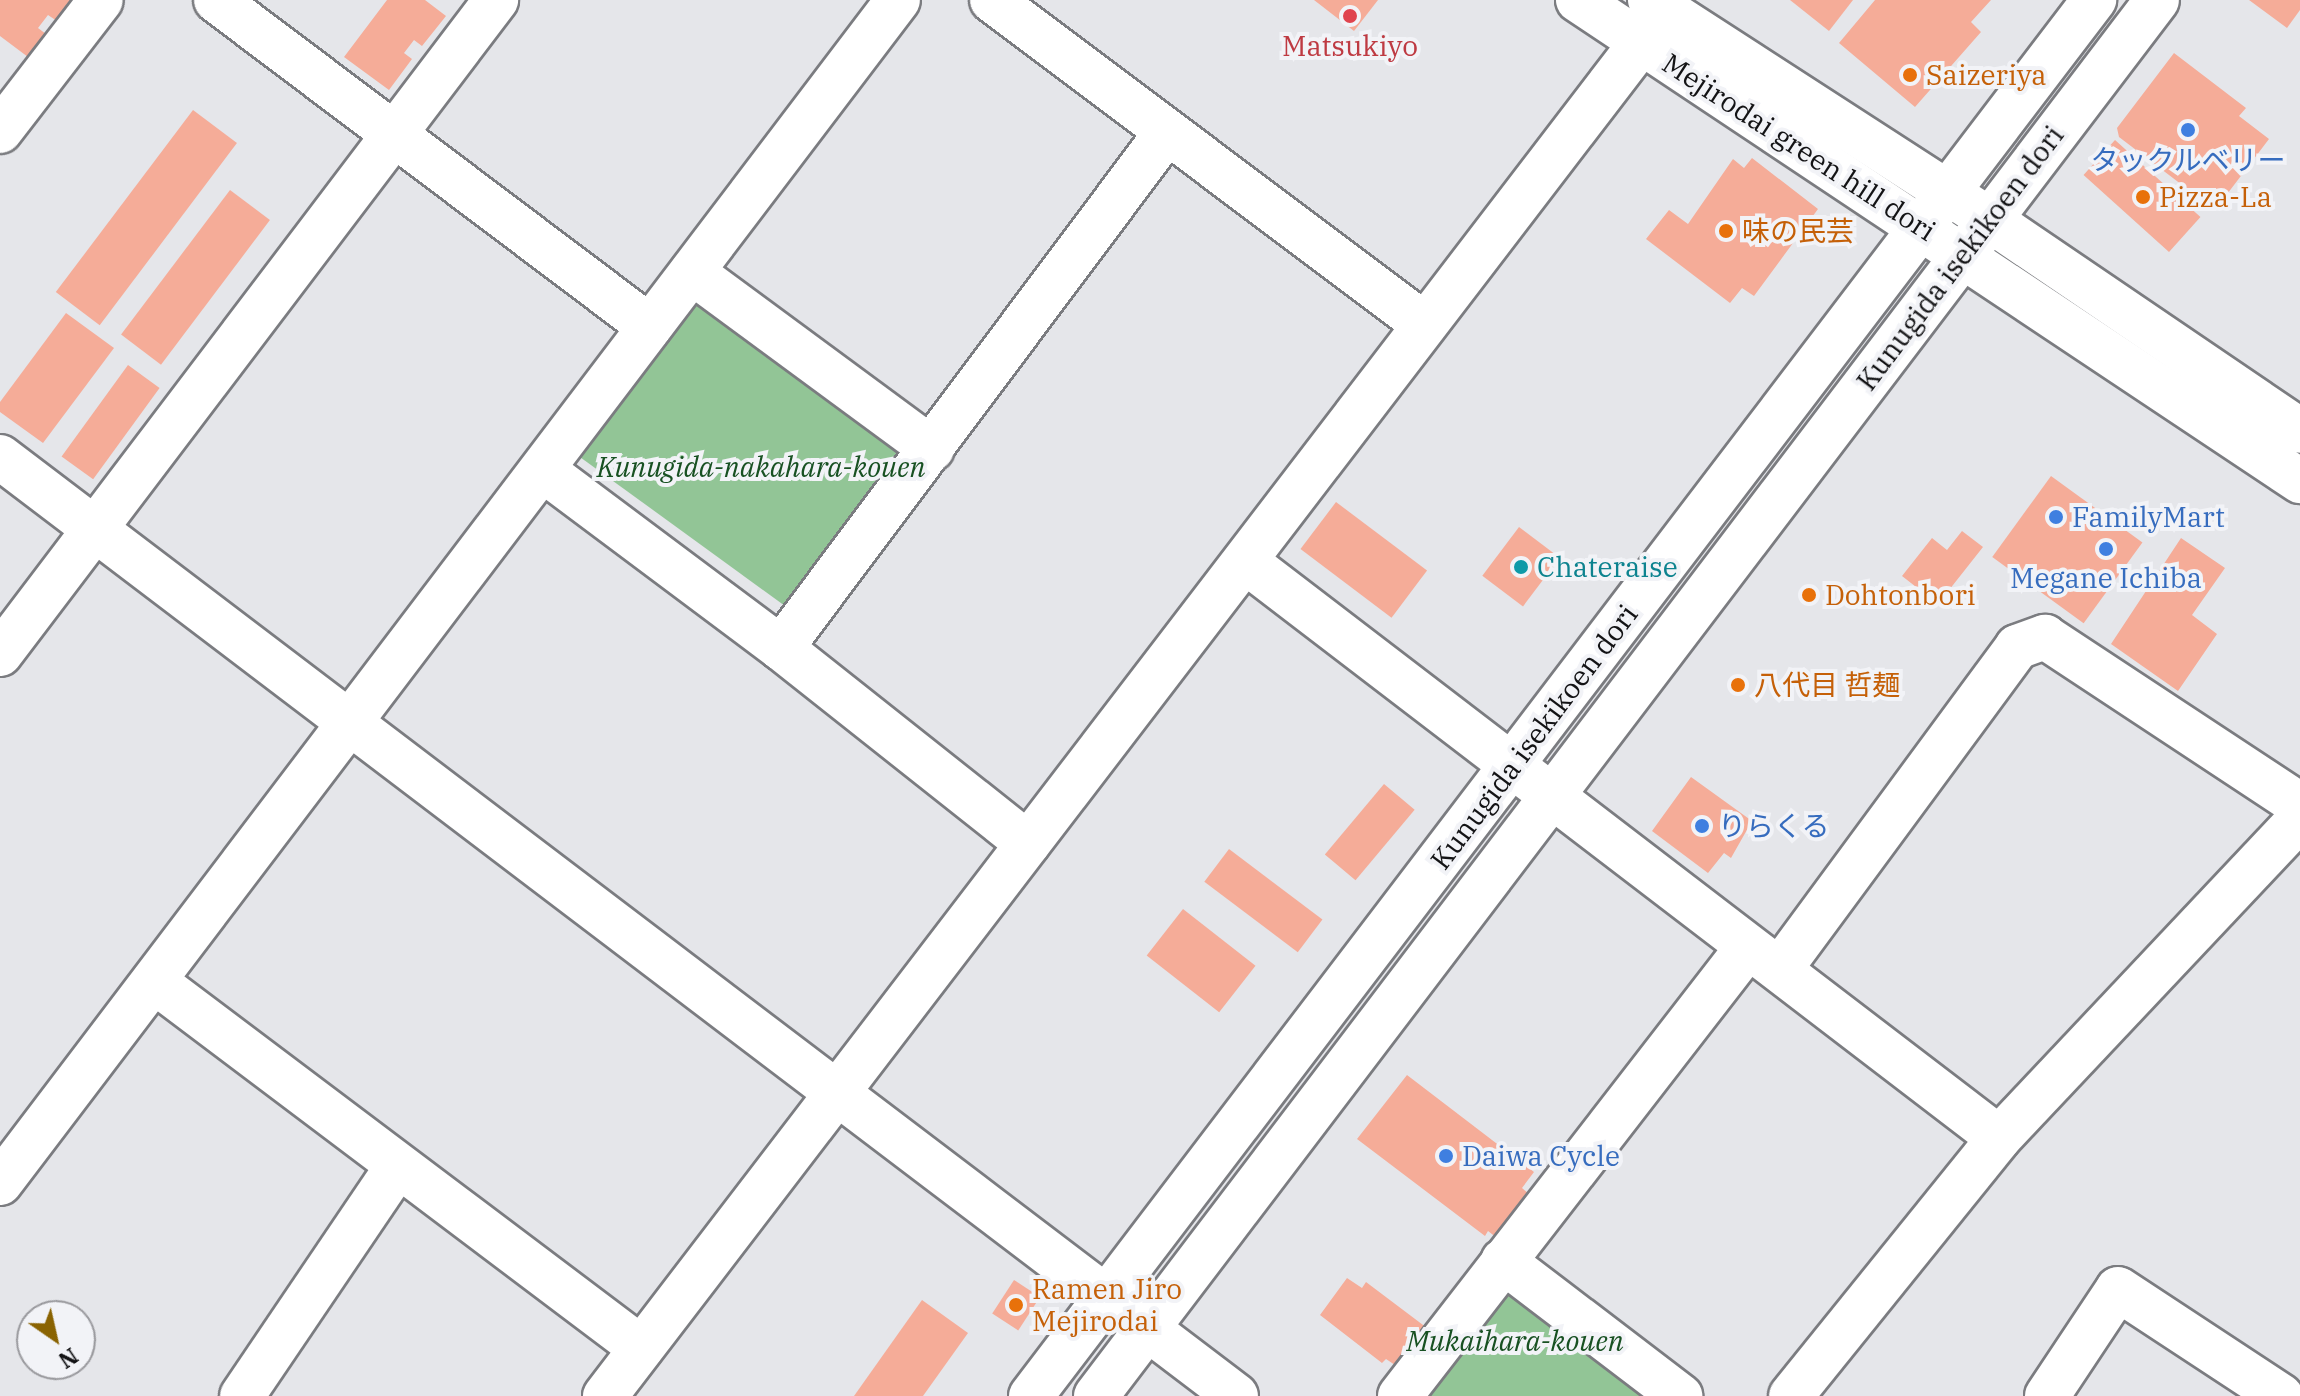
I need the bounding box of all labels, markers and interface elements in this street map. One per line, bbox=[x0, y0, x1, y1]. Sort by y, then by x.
marker: Matsukiyo bbox=[1341, 7, 1359, 25]
place label: Matsukiyo bbox=[1282, 29, 1418, 63]
street label: Mejirodai green hill dori bbox=[1656, 46, 1942, 248]
place label: Saizeriya bbox=[1926, 58, 2047, 92]
marker: Saizeriya bbox=[1901, 66, 1919, 84]
street label: Kunugida isekikoen dori bbox=[1850, 119, 2070, 397]
marker: タックルベリー bbox=[2179, 121, 2197, 139]
place label: タックルベリー bbox=[2090, 143, 2286, 177]
place label: Pizza-La bbox=[2159, 180, 2272, 214]
marker: Pizza-La bbox=[2134, 188, 2152, 206]
place label: 味の民芸 bbox=[1742, 214, 1854, 248]
marker: 味の民芸 bbox=[1717, 222, 1735, 240]
park label: Kunugida-nakahara-kouen bbox=[597, 450, 925, 484]
place label: FamilyMart bbox=[2072, 500, 2225, 534]
marker: FamilyMart bbox=[2047, 508, 2065, 526]
marker: Megane Ichiba bbox=[2097, 540, 2115, 558]
place label: Chateraise bbox=[1537, 550, 1678, 584]
marker: Chateraise bbox=[1512, 558, 1530, 576]
place label: Megane Ichiba bbox=[2010, 561, 2202, 595]
place label: Dohtonbori bbox=[1825, 578, 1976, 612]
marker: Dohtonbori bbox=[1800, 586, 1818, 604]
street label: Kunugida isekikoen dori bbox=[1424, 598, 1644, 876]
place label: 八代目 哲麺 bbox=[1754, 668, 1900, 702]
marker: 八代目 哲麺 bbox=[1729, 676, 1747, 694]
place label: りらくる bbox=[1718, 809, 1830, 843]
marker: りらくる bbox=[1693, 817, 1711, 835]
place label: Daiwa Cycle bbox=[1462, 1139, 1620, 1173]
marker: Daiwa Cycle bbox=[1437, 1147, 1455, 1165]
place label: Ramen Jiro Mejirodai bbox=[1032, 1272, 1182, 1338]
marker: Ramen Jiro Mejirodai bbox=[1007, 1296, 1025, 1314]
north arrow bbox=[16, 1300, 96, 1380]
park label: Mukaihara-kouen bbox=[1406, 1324, 1624, 1358]
text: N bbox=[53, 1342, 84, 1376]

